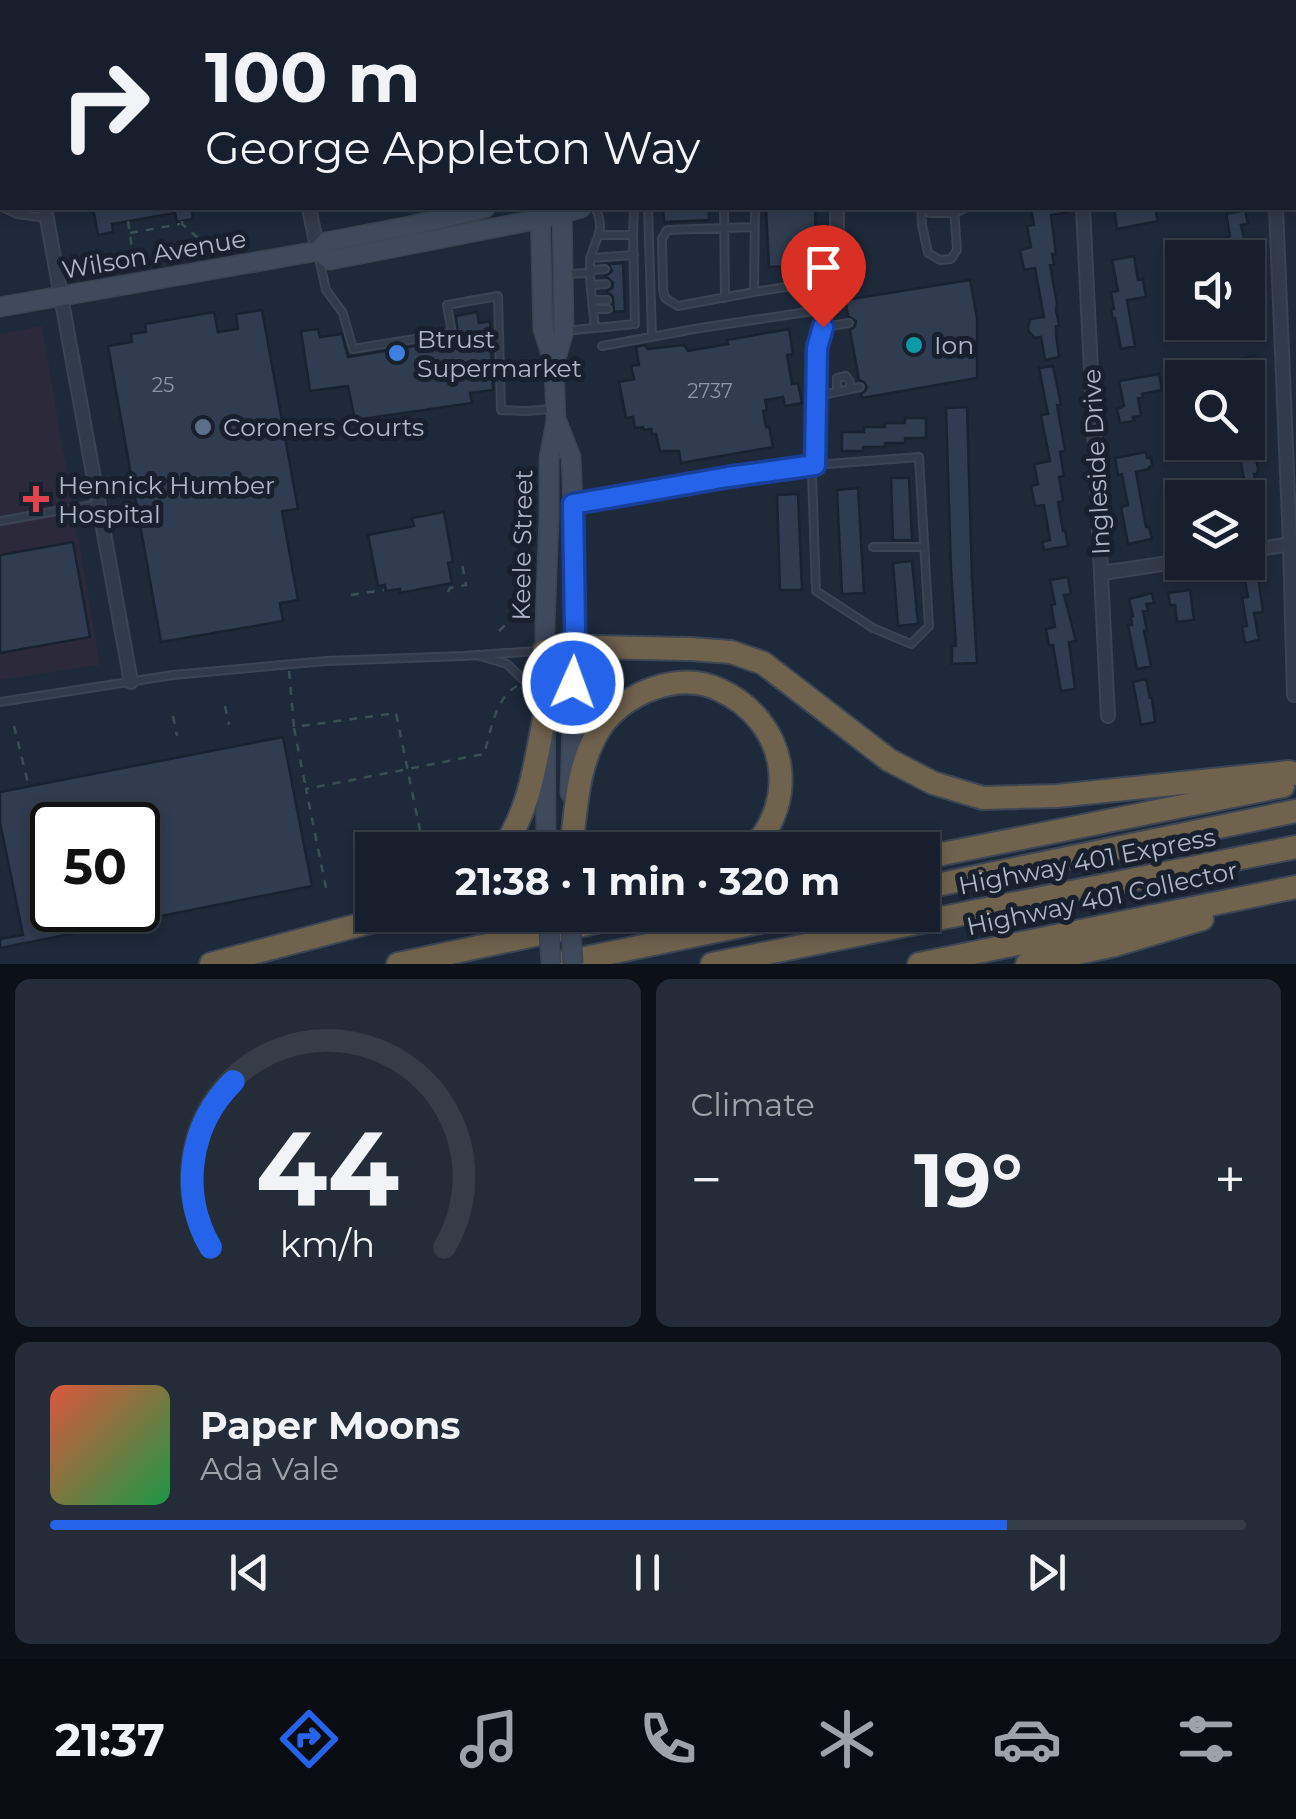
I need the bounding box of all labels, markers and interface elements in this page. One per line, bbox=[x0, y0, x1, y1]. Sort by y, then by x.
text: 100 m bbox=[205, 34, 421, 120]
icon: right bbox=[40, 40, 170, 170]
text: George Appleton Way bbox=[205, 120, 700, 175]
street label: Wilson Avenue bbox=[60, 223, 248, 285]
pin bbox=[781, 225, 866, 328]
icon: arrive bbox=[796, 240, 851, 295]
map controls bbox=[1165, 240, 1265, 580]
button: sound bbox=[1165, 240, 1265, 340]
place label: Btrust Supermarket bbox=[417, 324, 582, 383]
place label: Ion bbox=[934, 330, 974, 360]
marker: Ion bbox=[903, 334, 925, 356]
marker: Btrust Supermarket bbox=[386, 342, 408, 364]
button: search bbox=[1165, 360, 1265, 460]
street label: Ingleside Drive bbox=[1076, 368, 1116, 556]
house number: 25 bbox=[152, 373, 174, 397]
house number: 2737 bbox=[687, 379, 733, 403]
place label: Coroners Courts bbox=[223, 412, 424, 442]
marker: Coroners Courts bbox=[192, 416, 214, 438]
street label: Keele Street bbox=[506, 469, 538, 621]
place label: Hennick Humber Hospital bbox=[58, 470, 275, 529]
button: layers bbox=[1165, 480, 1265, 580]
marker: Hennick Humber Hospital bbox=[23, 486, 49, 512]
position arrow bbox=[521, 631, 625, 735]
speed limit sign: 50 bbox=[30, 802, 160, 932]
street label: Highway 401 Express bbox=[956, 821, 1218, 901]
street label: Highway 401 Collector bbox=[964, 855, 1240, 941]
text: 21:38 · 1 min · 320 m bbox=[455, 858, 840, 905]
text: Climate bbox=[691, 1085, 815, 1124]
text: 44 bbox=[256, 1104, 399, 1231]
text: 19° bbox=[914, 1134, 1023, 1226]
text: − bbox=[691, 1146, 722, 1213]
text: + bbox=[1214, 1146, 1246, 1213]
text: km/h bbox=[280, 1222, 375, 1266]
text: Paper Moons bbox=[200, 1402, 461, 1449]
text: Ada Vale bbox=[200, 1449, 339, 1488]
icon: previous bbox=[222, 1545, 277, 1600]
icon: pause bbox=[620, 1545, 675, 1600]
icon: next bbox=[1019, 1545, 1074, 1600]
icon: directions bbox=[274, 1704, 344, 1774]
icon: music bbox=[454, 1704, 524, 1774]
icon: phone bbox=[633, 1704, 703, 1774]
icon: climate bbox=[812, 1704, 882, 1774]
icon: car bbox=[992, 1704, 1062, 1774]
icon: filters bbox=[1171, 1704, 1241, 1774]
text: 21:37 bbox=[55, 1712, 165, 1767]

